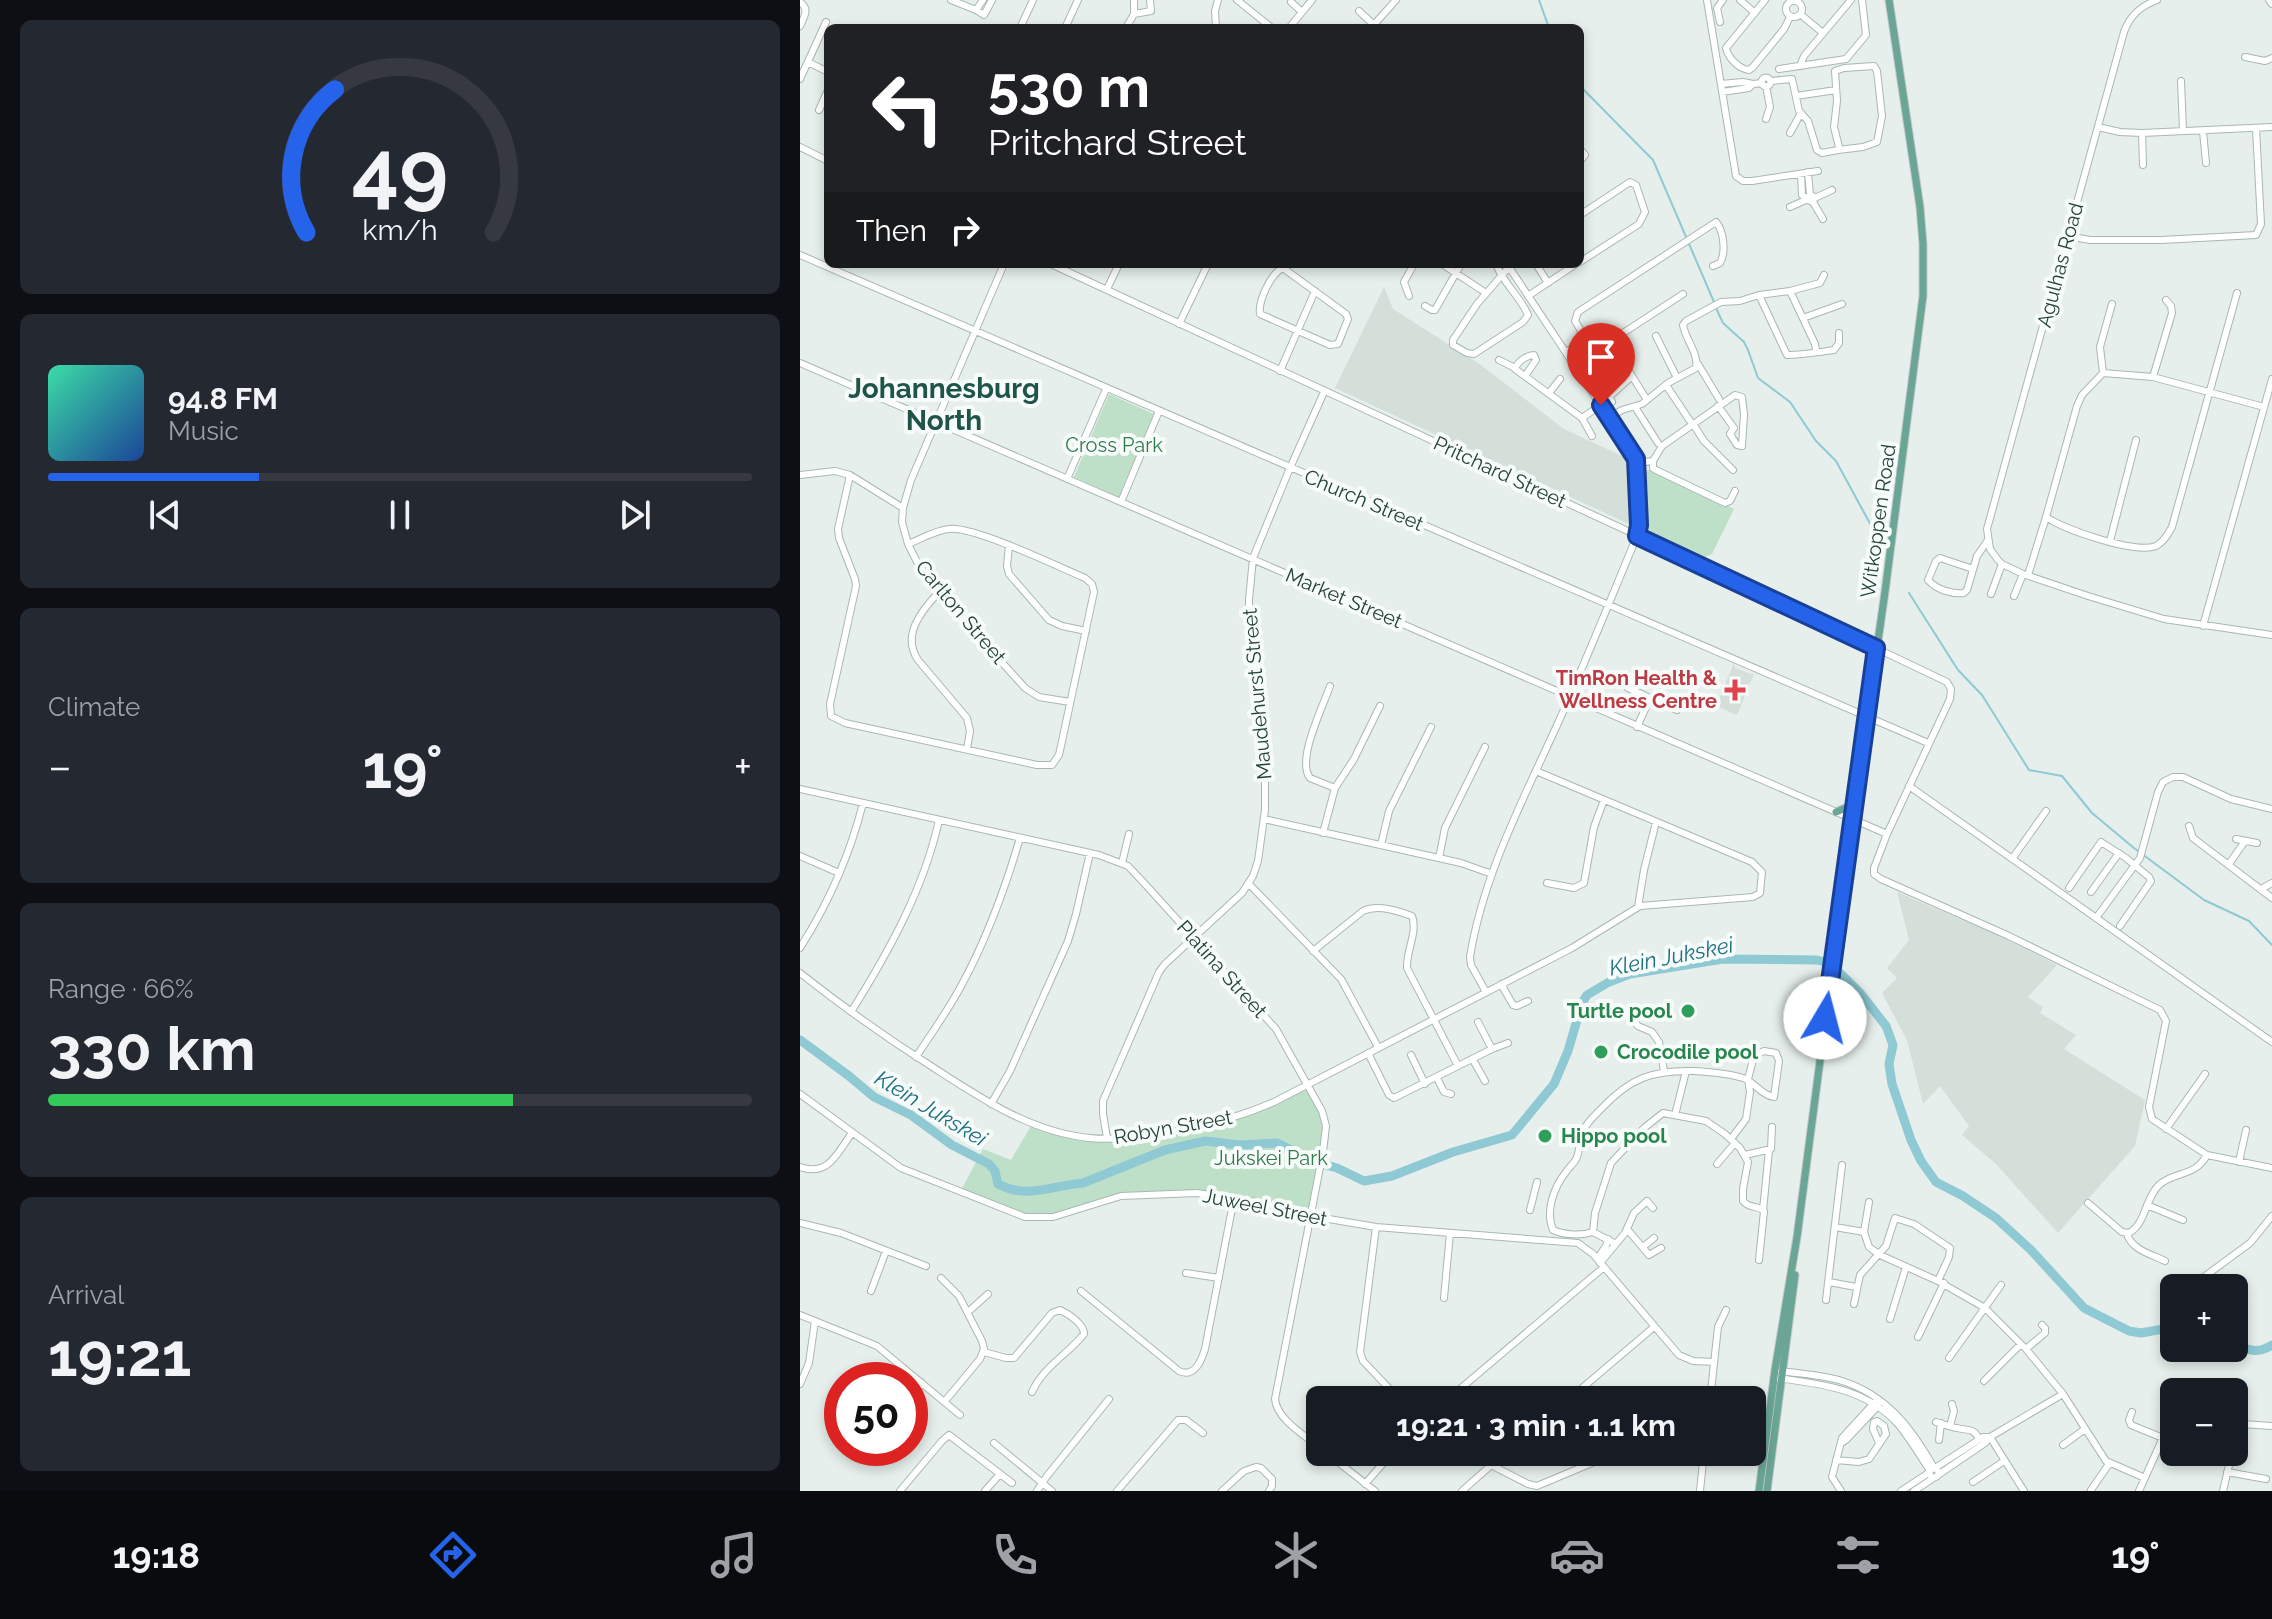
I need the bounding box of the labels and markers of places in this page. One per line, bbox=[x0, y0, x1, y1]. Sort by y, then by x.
pin bbox=[1567, 323, 1635, 405]
place label: TimRon Health & Wellness Centre bbox=[1556, 666, 1718, 713]
marker: TimRon Health & Wellness Centre bbox=[1724, 679, 1746, 701]
place label: Turtle pool bbox=[1567, 999, 1673, 1023]
marker: Turtle pool bbox=[1679, 1002, 1697, 1020]
place label: Crocodile pool bbox=[1617, 1040, 1759, 1064]
marker: Crocodile pool bbox=[1592, 1043, 1610, 1061]
place label: Hippo pool bbox=[1561, 1124, 1667, 1148]
marker: Hippo pool bbox=[1536, 1127, 1554, 1145]

